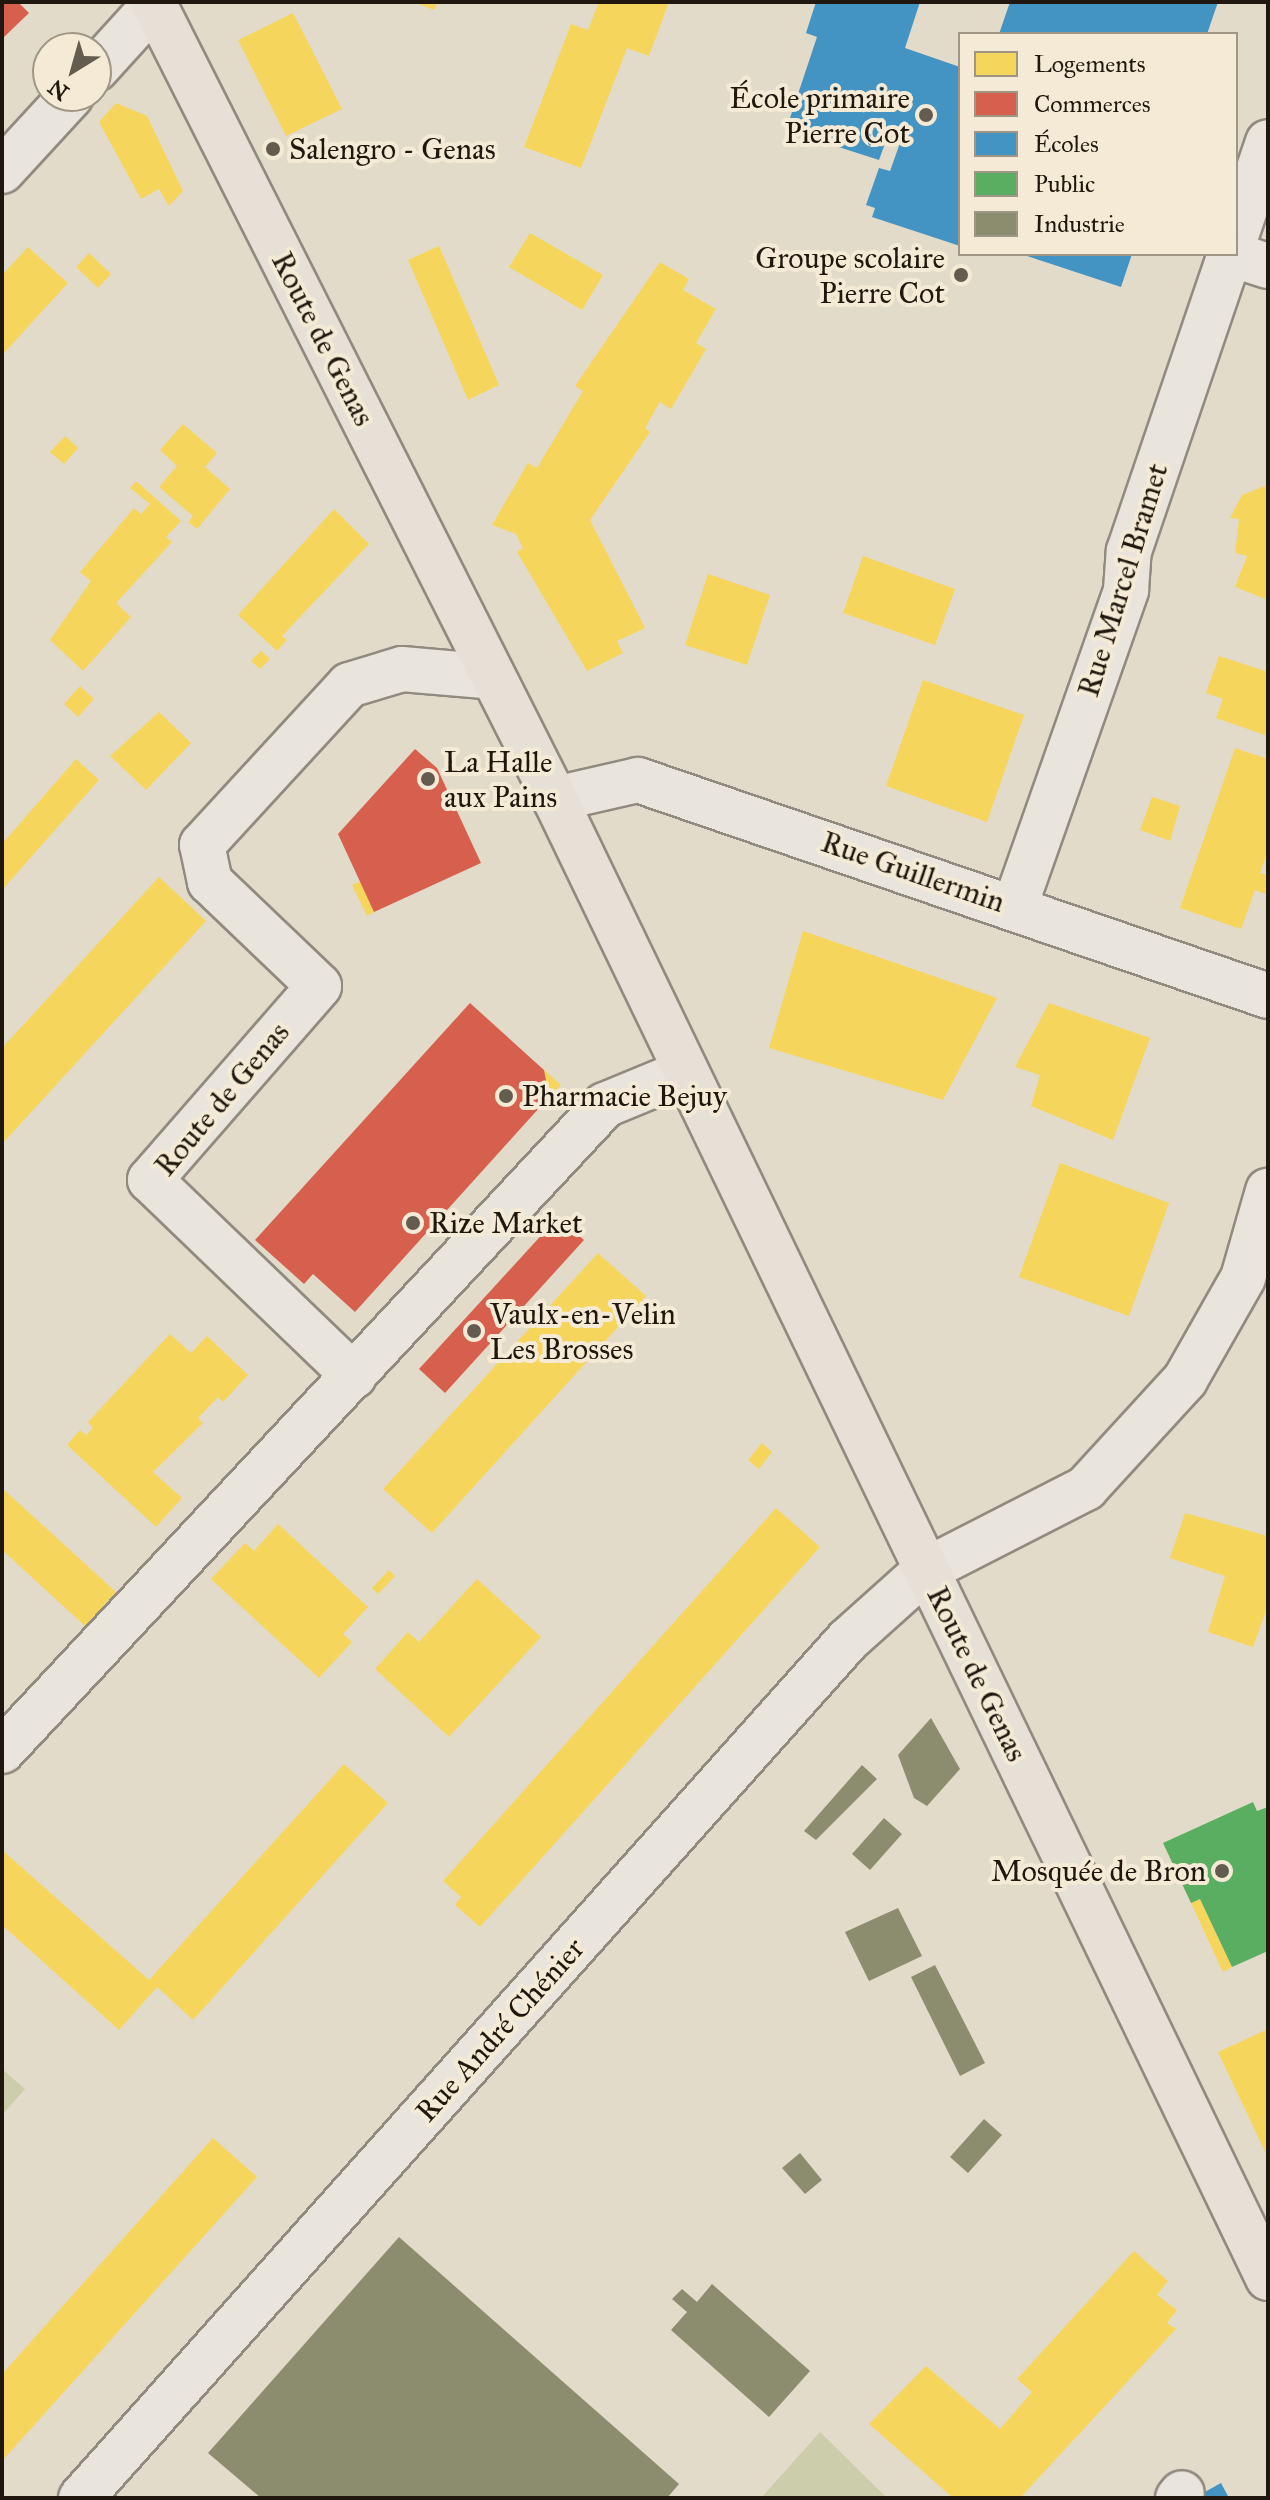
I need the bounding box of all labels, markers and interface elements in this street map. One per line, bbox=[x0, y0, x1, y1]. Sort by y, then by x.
north arrow bbox=[32, 32, 112, 112]
legend bbox=[958, 32, 1238, 256]
text: Logements bbox=[1034, 49, 1145, 79]
text: N bbox=[43, 74, 74, 106]
place label: École primaire Pierre Cot bbox=[730, 80, 910, 150]
text: Commerces bbox=[1034, 89, 1151, 119]
marker: École primaire Pierre Cot bbox=[917, 106, 935, 124]
text: Écoles bbox=[1034, 129, 1099, 159]
place label: Salengro - Genas bbox=[289, 131, 496, 167]
marker: Salengro - Genas bbox=[264, 140, 282, 158]
text: Public bbox=[1034, 169, 1095, 199]
text: Industrie bbox=[1034, 209, 1125, 239]
place label: Groupe scolaire Pierre Cot bbox=[755, 240, 945, 310]
street label: Route de Genas bbox=[264, 246, 382, 432]
marker: Groupe scolaire Pierre Cot bbox=[952, 266, 970, 284]
street label: Rue Marcel Bramet bbox=[1070, 459, 1176, 701]
place label: La Halle aux Pains bbox=[444, 744, 557, 814]
marker: La Halle aux Pains bbox=[419, 770, 437, 788]
street label: Rue Guillermin bbox=[817, 824, 1009, 920]
street label: Route de Genas bbox=[147, 1015, 297, 1183]
place label: Pharmacie Bejuy bbox=[522, 1078, 727, 1114]
marker: Pharmacie Bejuy bbox=[497, 1087, 515, 1105]
place label: Rize Market bbox=[429, 1205, 583, 1241]
marker: Rize Market bbox=[404, 1214, 422, 1232]
place label: Vaulx-en-Velin Les Brosses bbox=[490, 1296, 676, 1366]
marker: Vaulx-en-Velin Les Brosses bbox=[465, 1322, 483, 1340]
street label: Route de Genas bbox=[919, 1581, 1035, 1767]
place label: Mosquée de Bron bbox=[991, 1853, 1206, 1889]
marker: Mosquée de Bron bbox=[1213, 1862, 1231, 1880]
street label: Rue André Chénier bbox=[408, 1931, 592, 2129]

